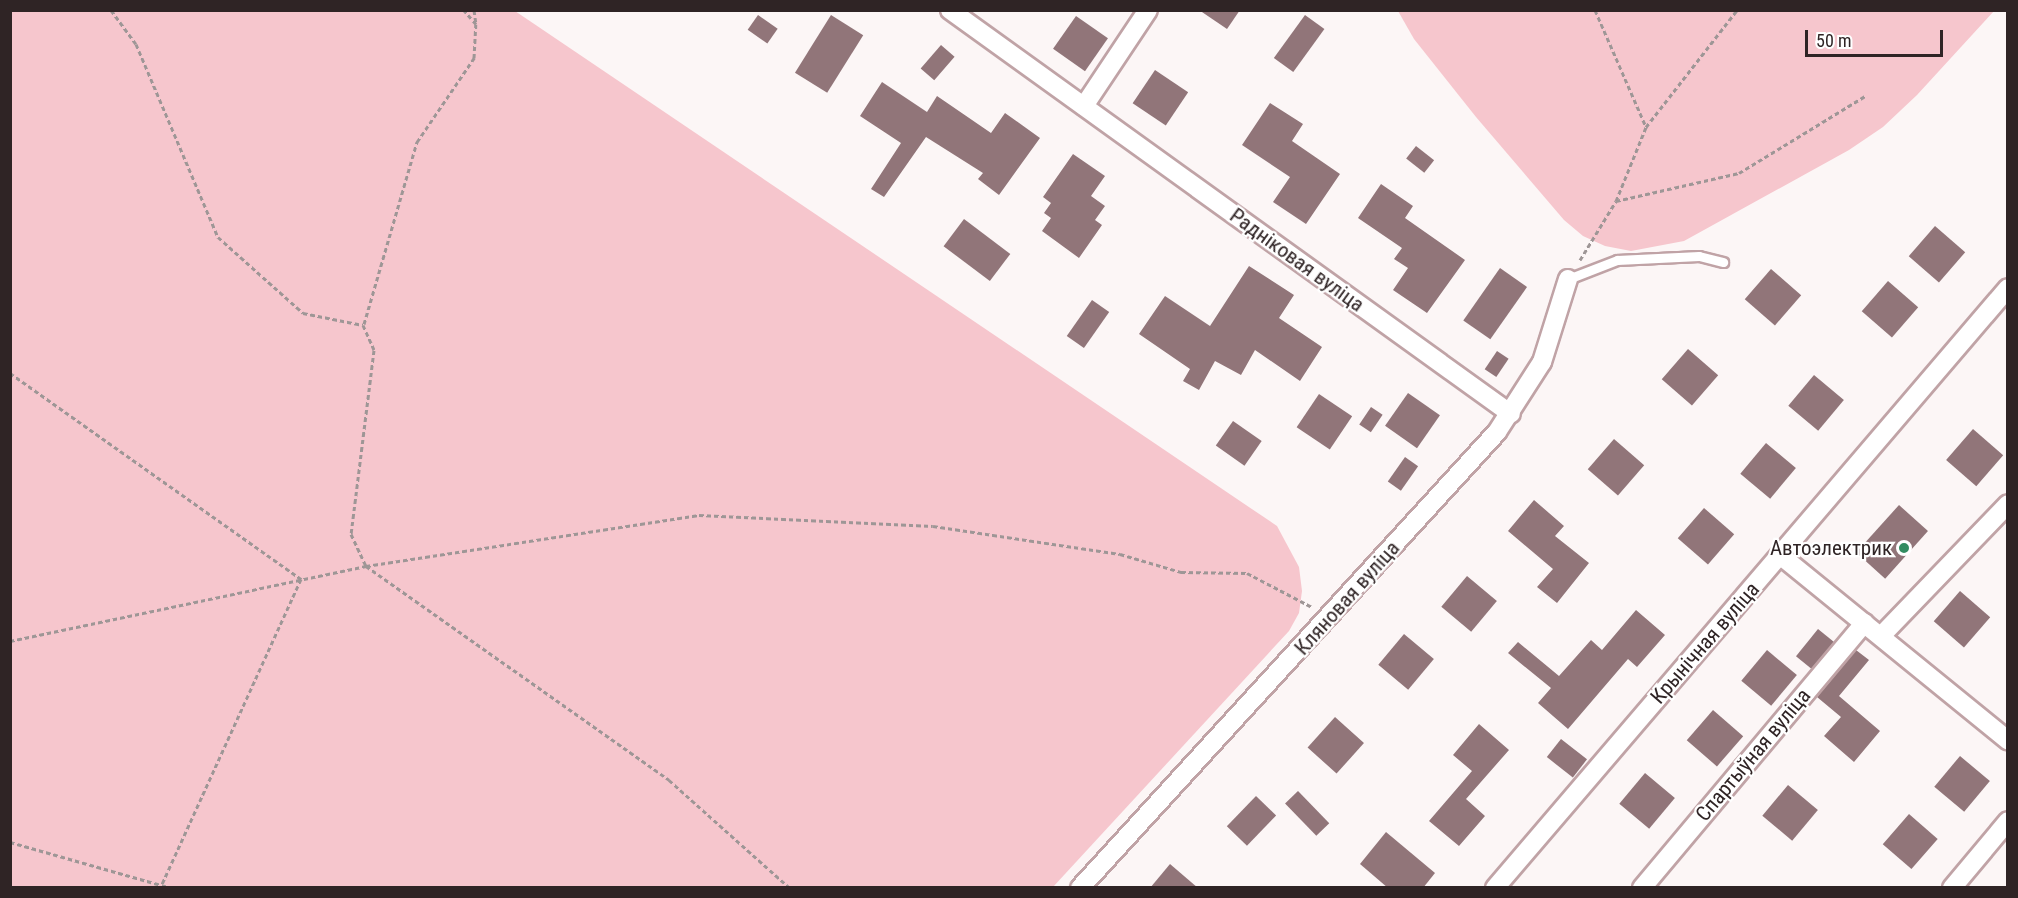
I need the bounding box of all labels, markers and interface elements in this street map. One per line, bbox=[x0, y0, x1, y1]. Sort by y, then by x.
scale bar bbox=[1808, 18, 1946, 56]
text: 50 m bbox=[1816, 30, 1851, 51]
street label: Радніковая вуліца bbox=[1225, 203, 1369, 317]
place label: Автоэлектрик bbox=[1770, 535, 1892, 561]
street label: Кляновая вуліца bbox=[1289, 536, 1405, 660]
marker: Автоэлектрик bbox=[1897, 541, 1911, 555]
street label: Крынічная вуліца bbox=[1645, 577, 1765, 709]
street label: Спартыўная вуліца bbox=[1690, 684, 1816, 826]

